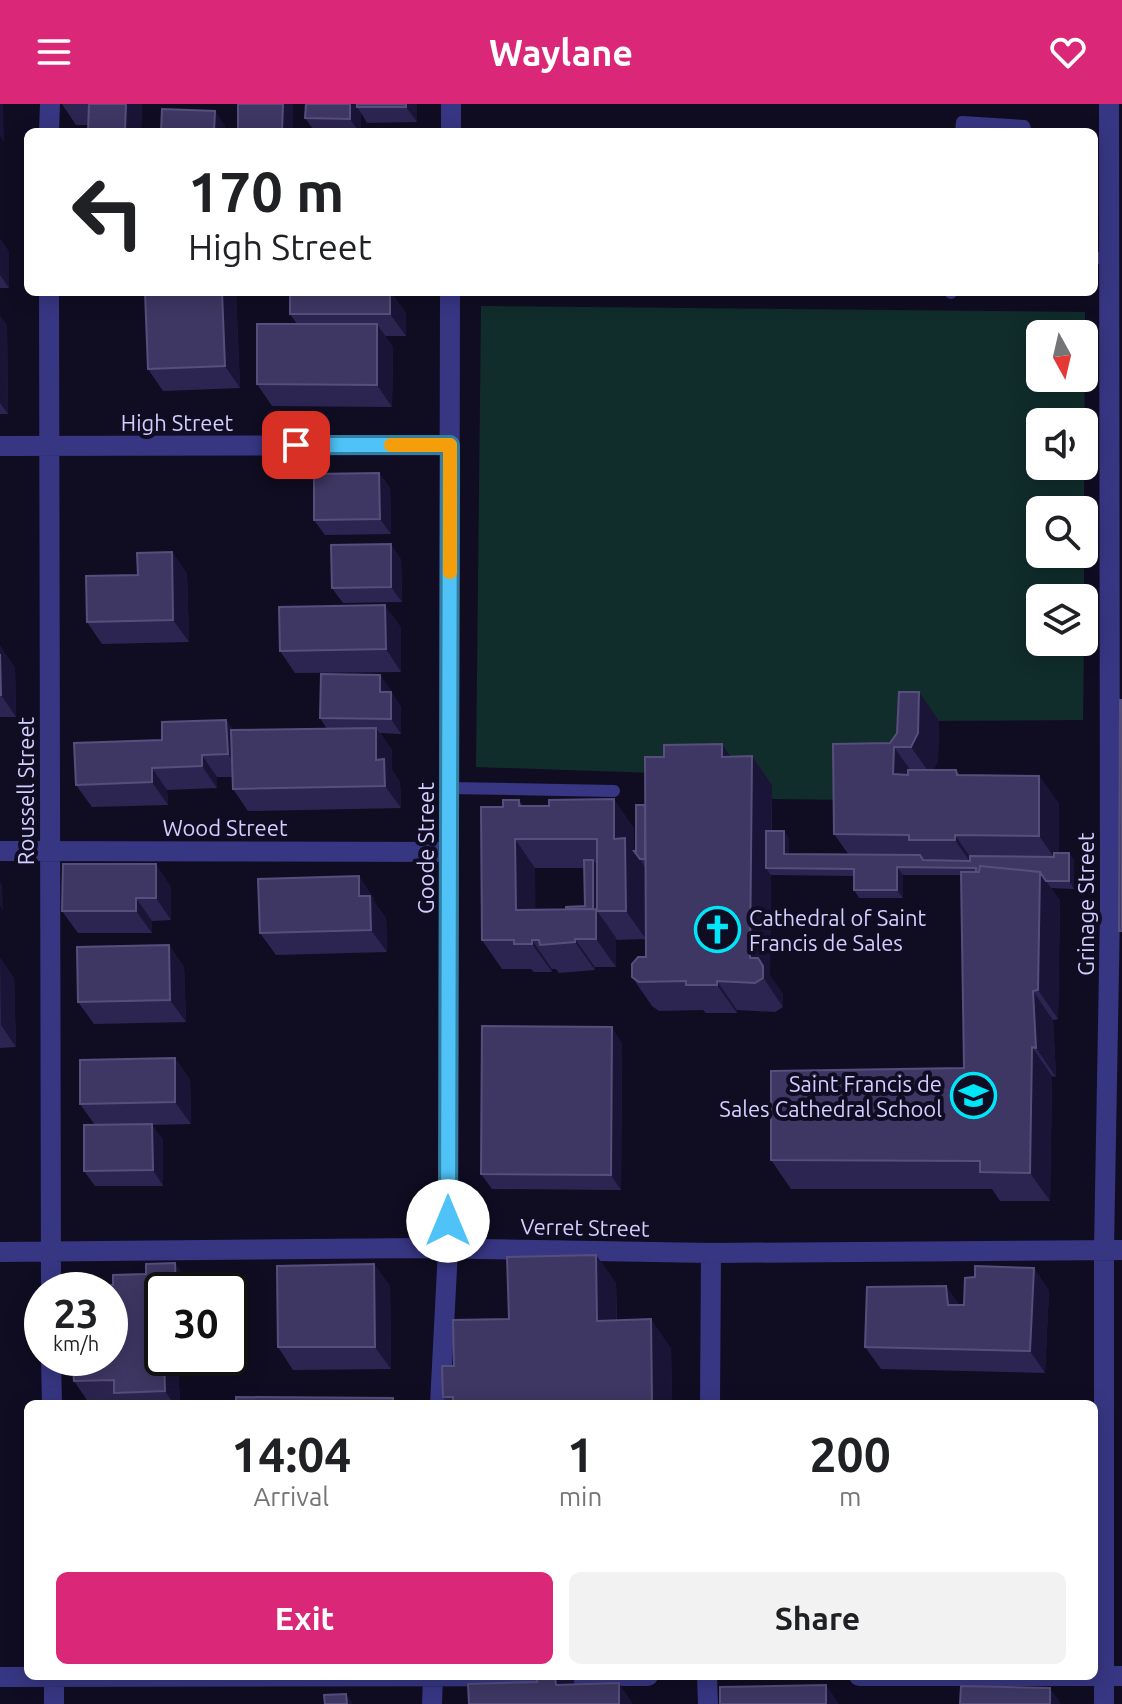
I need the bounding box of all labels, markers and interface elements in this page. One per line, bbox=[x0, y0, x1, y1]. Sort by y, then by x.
icon: menu bbox=[32, 30, 76, 74]
icon: heart bbox=[1046, 30, 1090, 74]
text: Waylane bbox=[489, 32, 633, 73]
icon: left bbox=[56, 160, 160, 264]
text: 170 m bbox=[188, 160, 344, 223]
text: High Street bbox=[188, 226, 372, 267]
north arrow bbox=[1026, 320, 1098, 392]
map controls bbox=[1026, 320, 1098, 656]
button: sound bbox=[1026, 408, 1098, 480]
street label: High Street bbox=[121, 410, 234, 435]
pin bbox=[262, 411, 330, 479]
icon: arrive bbox=[274, 423, 318, 467]
button: search bbox=[1026, 496, 1098, 568]
button: layers bbox=[1026, 584, 1098, 656]
street label: Roussell Street bbox=[13, 716, 38, 865]
street label: Goode Street bbox=[413, 782, 438, 914]
street label: Wood Street bbox=[162, 815, 288, 840]
street label: Grinage Street bbox=[1073, 832, 1098, 976]
place label: Cathedral of Saint Francis de Sales bbox=[749, 905, 927, 955]
church icon: Cathedral of Saint Francis de Sales bbox=[694, 906, 742, 954]
place label: Saint Francis de Sales Cathedral School bbox=[719, 1071, 942, 1121]
school or university icon: Saint Francis de Sales Cathedral School bbox=[949, 1072, 997, 1120]
position arrow bbox=[406, 1179, 490, 1263]
street label: Verret Street bbox=[520, 1213, 650, 1241]
speed limit sign: 30 bbox=[144, 1272, 248, 1376]
text: 23 bbox=[53, 1291, 99, 1336]
text: km/h bbox=[53, 1332, 99, 1355]
text: 14:04 bbox=[231, 1427, 351, 1481]
text: 1 bbox=[567, 1427, 594, 1481]
text: 200 bbox=[810, 1427, 891, 1481]
text: Arrival bbox=[253, 1482, 329, 1511]
text: min bbox=[559, 1482, 602, 1511]
text: m bbox=[839, 1482, 861, 1511]
button: Exit bbox=[56, 1572, 553, 1664]
button: Share bbox=[569, 1572, 1066, 1664]

